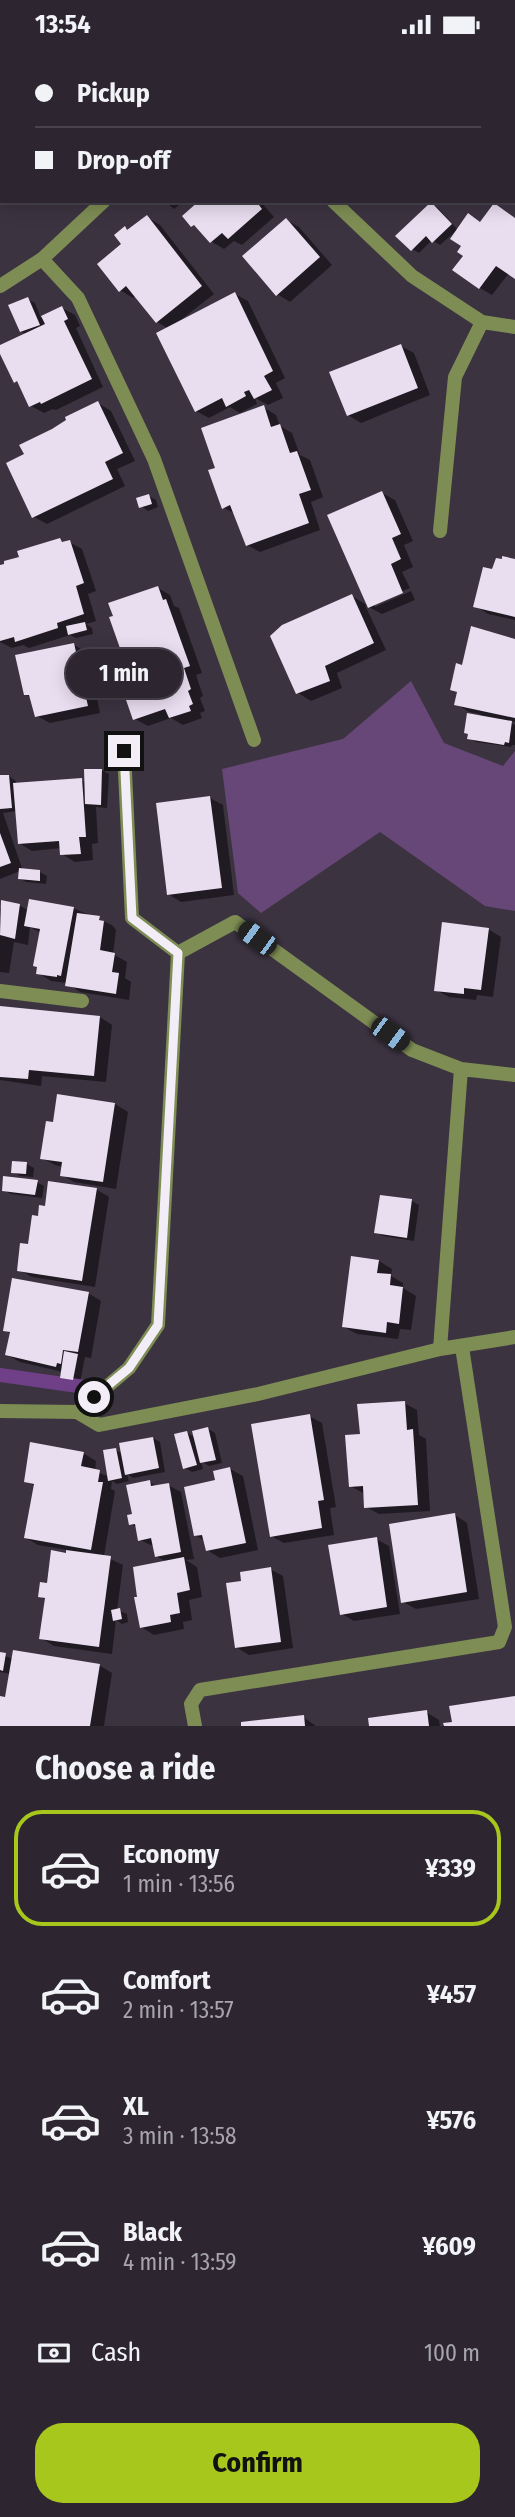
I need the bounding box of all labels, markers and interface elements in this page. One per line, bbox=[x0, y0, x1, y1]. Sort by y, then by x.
text: 13:54 bbox=[35, 9, 91, 40]
text: Pickup bbox=[77, 78, 150, 109]
text: Drop-off bbox=[77, 145, 170, 176]
callout: 1 min bbox=[66, 649, 182, 699]
text: 1 min bbox=[99, 659, 149, 687]
route end bbox=[108, 735, 140, 767]
car bbox=[234, 917, 281, 959]
car bbox=[367, 1013, 414, 1055]
route start bbox=[78, 1381, 110, 1413]
text: Choose a ride bbox=[35, 1749, 216, 1787]
icon: car bbox=[39, 1837, 102, 1900]
text: Economy bbox=[123, 1839, 219, 1870]
text: ¥339 bbox=[425, 1853, 476, 1884]
text: 1 min · 13:56 bbox=[123, 1870, 235, 1898]
icon: car bbox=[39, 1963, 102, 2026]
text: Comfort bbox=[123, 1965, 211, 1996]
text: ¥457 bbox=[427, 1979, 476, 2010]
text: 2 min · 13:57 bbox=[123, 1996, 234, 2024]
icon: car bbox=[39, 2089, 102, 2152]
text: XL bbox=[123, 2091, 149, 2122]
text: ¥576 bbox=[426, 2105, 476, 2136]
text: 3 min · 13:58 bbox=[123, 2122, 236, 2150]
icon: car bbox=[39, 2215, 102, 2278]
text: Black bbox=[123, 2217, 182, 2248]
text: ¥609 bbox=[422, 2231, 476, 2262]
text: 4 min · 13:59 bbox=[123, 2248, 237, 2276]
icon: cash bbox=[35, 2334, 73, 2372]
text: Cash bbox=[91, 2337, 141, 2368]
text: 100 m bbox=[424, 2339, 480, 2367]
button: Confirm bbox=[35, 2423, 480, 2503]

